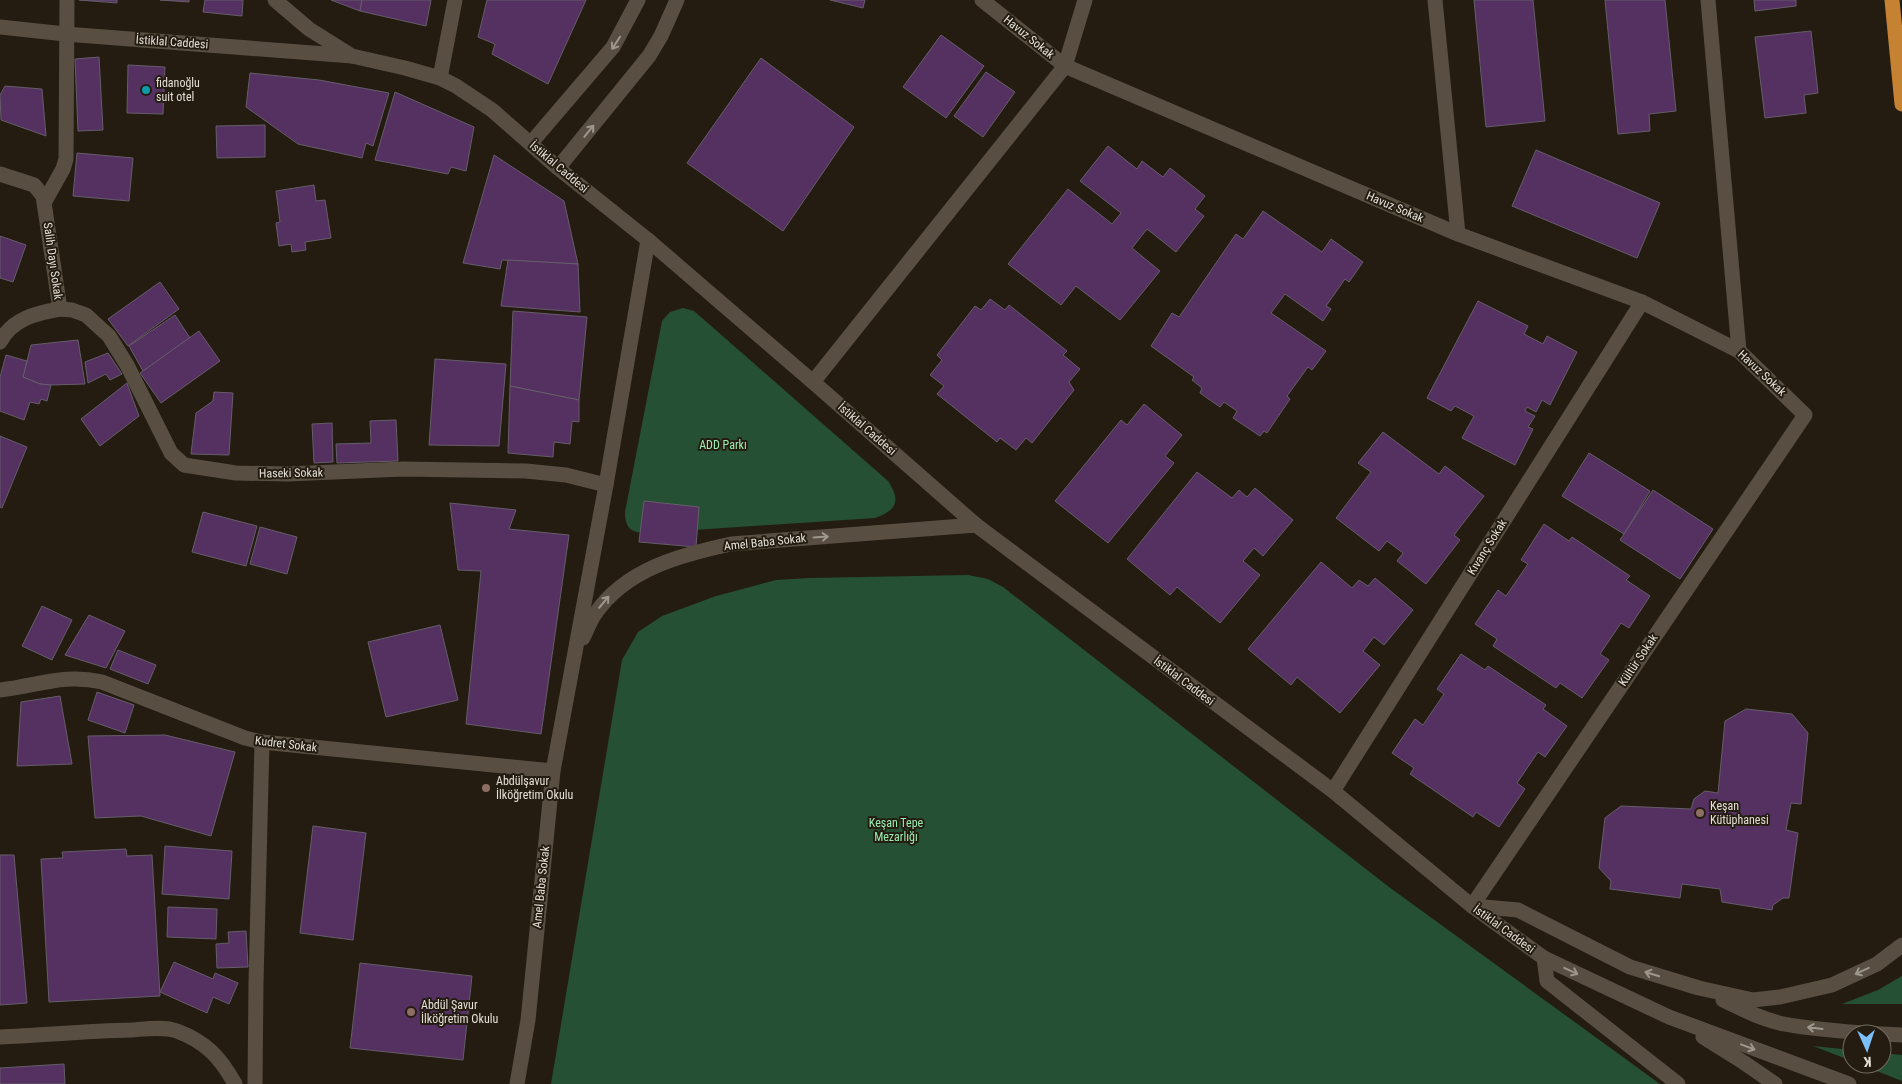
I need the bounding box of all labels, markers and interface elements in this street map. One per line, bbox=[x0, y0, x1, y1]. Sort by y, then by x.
street label: Havuz Sokak bbox=[1001, 12, 1058, 62]
street label: İstiklal Caddesi bbox=[135, 31, 209, 52]
one-way arrow bbox=[610, 36, 621, 50]
place label: fidanoğlu suit otel bbox=[156, 76, 200, 104]
marker: fidanoğlu suit otel bbox=[140, 84, 152, 96]
one-way arrow bbox=[584, 124, 595, 137]
street label: İstiklal Caddesi bbox=[527, 138, 592, 196]
street label: Havuz Sokak bbox=[1364, 189, 1426, 226]
street label: Salih Dayı Sokak bbox=[41, 221, 65, 301]
street label: Havuz Sokak bbox=[1735, 347, 1789, 399]
street label: İstiklal Caddesi bbox=[835, 399, 900, 458]
park label: ADD Parkı bbox=[699, 438, 747, 452]
street label: Haseki Sokak bbox=[259, 465, 324, 481]
street label: Kıvanç Sokak bbox=[1464, 516, 1510, 577]
street label: Amel Baba Sokak bbox=[723, 531, 807, 553]
one-way arrow bbox=[813, 533, 829, 542]
one-way arrow bbox=[599, 596, 610, 609]
street label: Kültür Sokak bbox=[1616, 631, 1661, 689]
street label: İstiklal Caddesi bbox=[1151, 653, 1218, 708]
street label: Kudret Sokak bbox=[254, 733, 318, 755]
place label: Abdülşavur İlköğretim Okulu bbox=[496, 774, 574, 802]
marker: Abdülşavur İlköğretim Okulu bbox=[480, 782, 492, 794]
place label: Keşan Kütüphanesi bbox=[1710, 799, 1769, 827]
marker: Keşan Kütüphanesi bbox=[1694, 807, 1706, 819]
park label: Keşan Tepe Mezarlığı bbox=[869, 816, 924, 844]
street label: Amel Baba Sokak bbox=[530, 845, 552, 929]
street label: İstiklal Caddesi bbox=[1471, 901, 1538, 956]
one-way arrow bbox=[1563, 966, 1578, 976]
one-way arrow bbox=[1855, 967, 1870, 977]
one-way arrow bbox=[1644, 968, 1660, 978]
place label: Abdül Şavur İlköğretim Okulu bbox=[421, 998, 499, 1026]
marker: Abdül Şavur İlköğretim Okulu bbox=[405, 1006, 417, 1018]
one-way arrow bbox=[1808, 1023, 1824, 1033]
north arrow bbox=[1842, 1024, 1892, 1074]
one-way arrow bbox=[1740, 1042, 1755, 1052]
text: K bbox=[1863, 1054, 1872, 1070]

